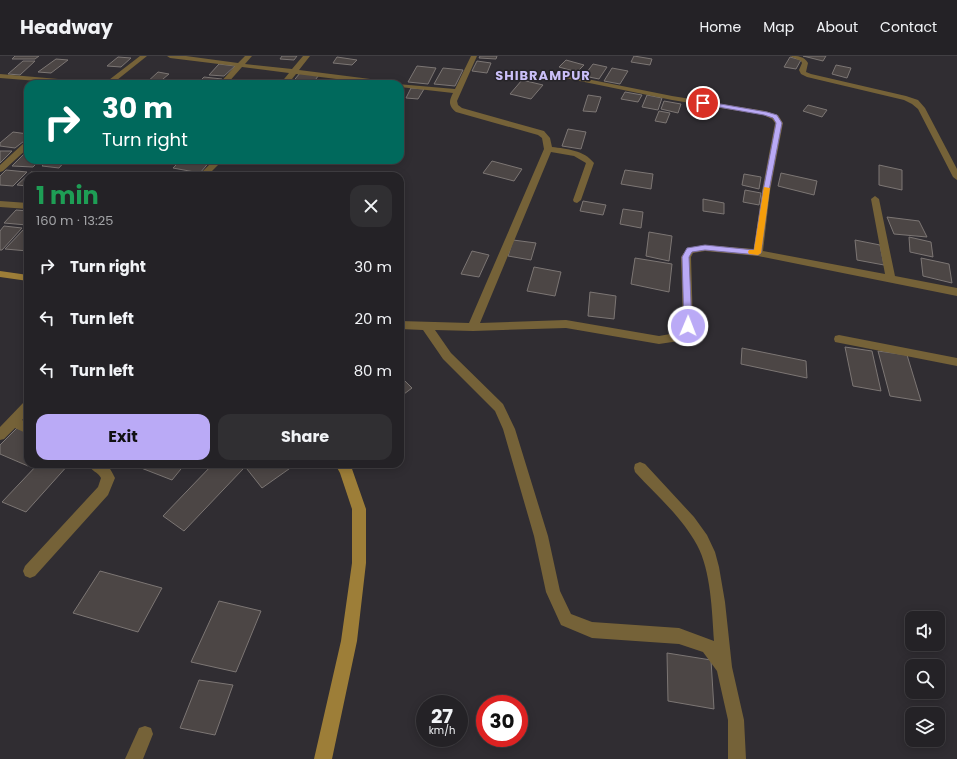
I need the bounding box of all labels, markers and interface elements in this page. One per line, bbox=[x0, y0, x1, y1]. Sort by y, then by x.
text: Headway bbox=[20, 14, 113, 41]
text: Home bbox=[699, 17, 741, 37]
text: Map bbox=[763, 17, 794, 37]
text: About bbox=[816, 17, 858, 37]
text: Contact bbox=[880, 17, 937, 37]
district label: SHIBRAMPUR bbox=[495, 66, 591, 85]
pin bbox=[686, 86, 720, 120]
text: 30 m bbox=[102, 89, 173, 128]
icon: arrive bbox=[692, 92, 714, 114]
icon: right bbox=[36, 96, 88, 148]
text: Turn right bbox=[102, 127, 188, 152]
text: 1 min bbox=[36, 179, 99, 212]
button: close bbox=[350, 185, 392, 227]
text: 160 m · 13:25 bbox=[36, 211, 113, 230]
icon: right bbox=[36, 255, 58, 277]
text: Turn right bbox=[70, 256, 146, 277]
text: 30 m bbox=[354, 256, 392, 277]
position arrow bbox=[667, 305, 709, 347]
icon: left bbox=[36, 307, 58, 329]
text: Turn left bbox=[70, 308, 134, 329]
text: 20 m bbox=[354, 308, 392, 329]
icon: left bbox=[36, 359, 58, 381]
text: Turn left bbox=[70, 360, 134, 381]
text: 80 m bbox=[354, 360, 392, 381]
button: Exit bbox=[36, 414, 210, 460]
button: Share bbox=[218, 414, 392, 460]
map controls bbox=[905, 611, 945, 747]
button: sound bbox=[905, 611, 945, 651]
button: search bbox=[905, 659, 945, 699]
speed limit sign: 30 bbox=[476, 695, 528, 747]
text: 27 bbox=[431, 702, 453, 730]
button: layers bbox=[905, 707, 945, 747]
text: km/h bbox=[429, 723, 455, 738]

